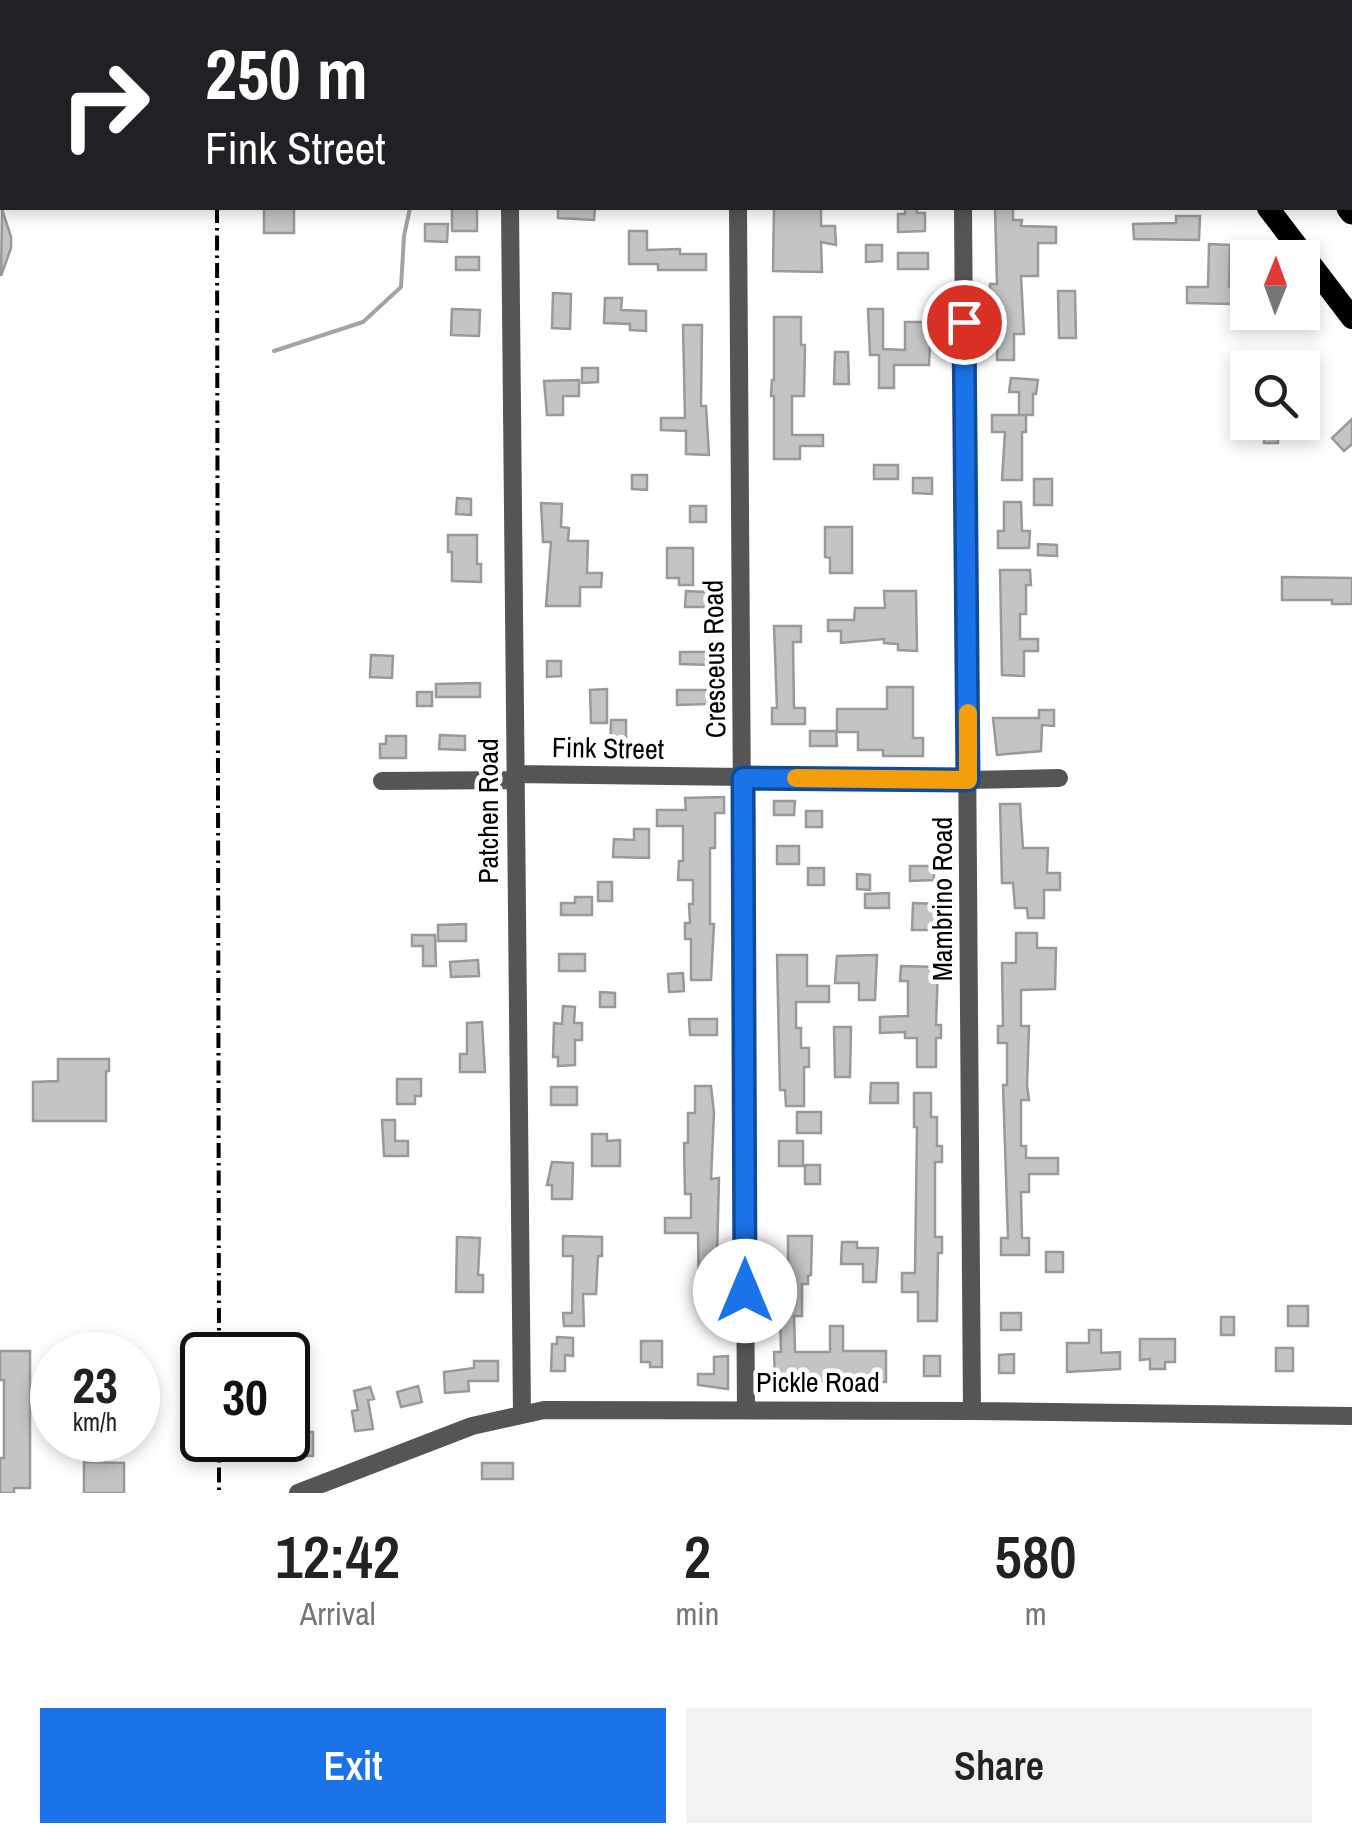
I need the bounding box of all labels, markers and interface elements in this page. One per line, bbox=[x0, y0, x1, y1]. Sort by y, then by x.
text: 250 m bbox=[205, 27, 368, 121]
icon: right bbox=[40, 40, 170, 170]
text: Fink Street bbox=[205, 117, 386, 178]
north arrow bbox=[1230, 240, 1320, 330]
map controls bbox=[1230, 240, 1320, 440]
pin bbox=[922, 280, 1007, 365]
icon: arrive bbox=[937, 295, 992, 350]
button: search bbox=[1230, 350, 1320, 440]
street label: Cresceus Road bbox=[694, 580, 734, 738]
street label: Fink Street bbox=[552, 728, 664, 768]
street label: Patchen Road bbox=[469, 738, 507, 884]
street label: Mambrino Road bbox=[923, 817, 961, 981]
position arrow bbox=[693, 1239, 797, 1343]
speed limit sign: 30 bbox=[180, 1332, 310, 1462]
text: 23 bbox=[72, 1351, 118, 1419]
street label: Pickle Road bbox=[756, 1363, 880, 1401]
text: km/h bbox=[73, 1405, 117, 1439]
text: 12:42 bbox=[275, 1516, 400, 1597]
text: 2 bbox=[684, 1516, 711, 1597]
text: 580 bbox=[995, 1516, 1077, 1597]
text: Arrival bbox=[300, 1592, 376, 1635]
text: min bbox=[676, 1592, 719, 1635]
text: m bbox=[1025, 1592, 1047, 1635]
button: Exit bbox=[40, 1708, 666, 1823]
button: Share bbox=[686, 1708, 1312, 1823]

